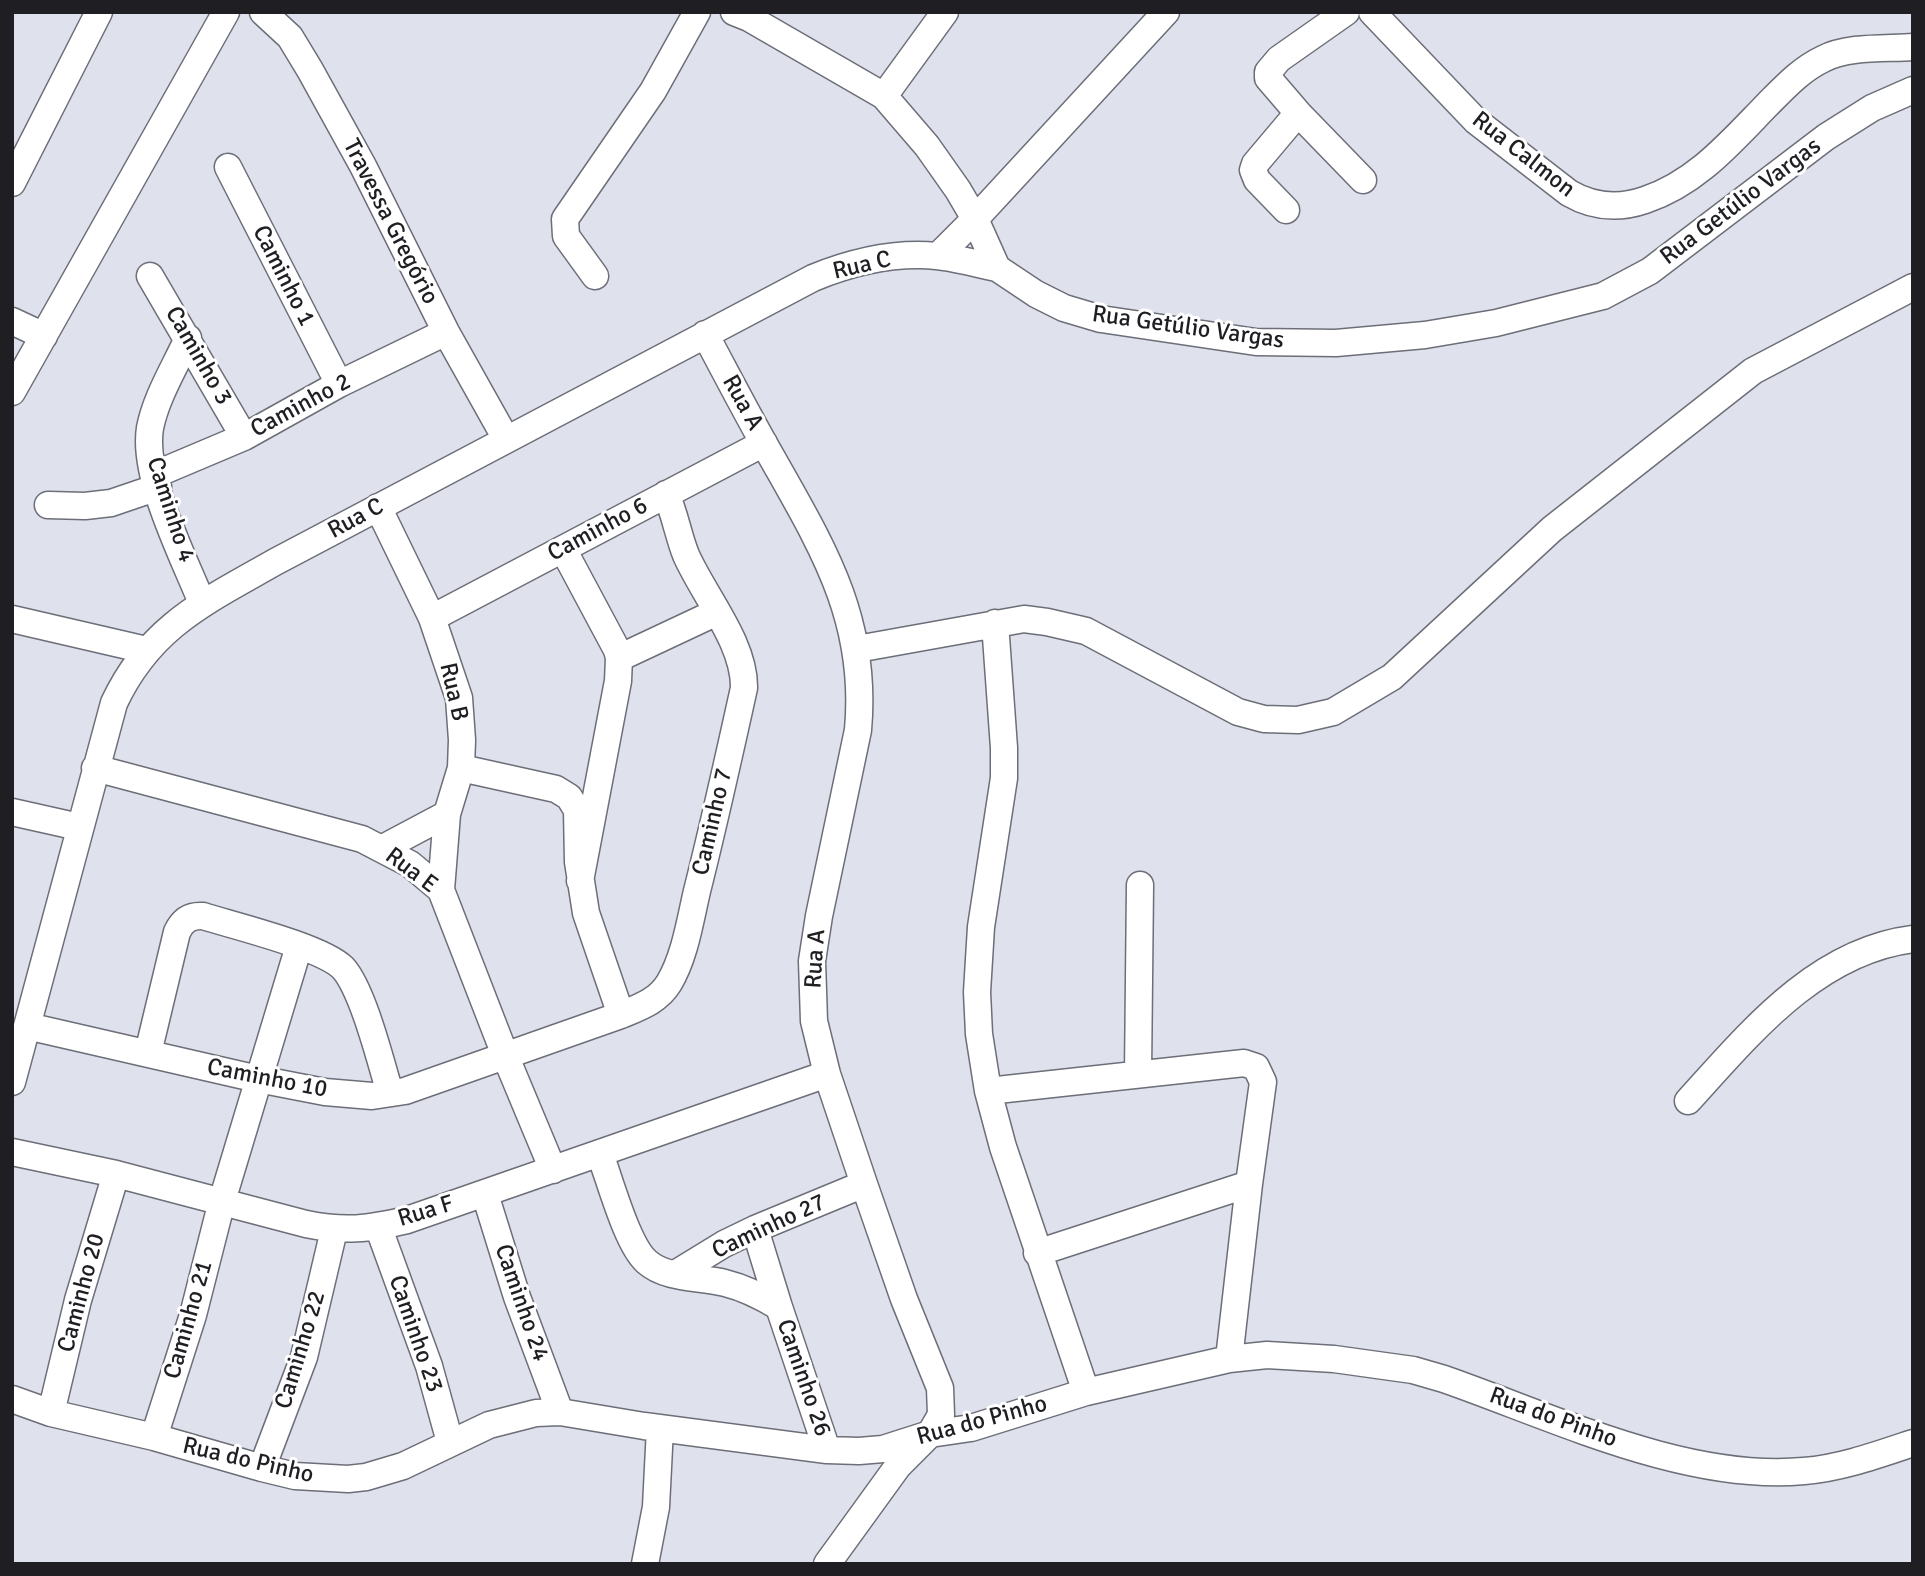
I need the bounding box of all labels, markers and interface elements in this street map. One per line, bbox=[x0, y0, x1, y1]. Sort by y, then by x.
street label: Rua Calmon bbox=[1466, 106, 1580, 204]
street label: Rua Getúlio Vargas bbox=[1655, 132, 1827, 272]
street label: Travessa Gregório bbox=[336, 135, 444, 309]
street label: Caminho 1 bbox=[245, 221, 321, 331]
street label: Rua C bbox=[830, 245, 894, 287]
street label: Rua Getúlio Vargas bbox=[1090, 300, 1286, 356]
street label: Caminho 3 bbox=[158, 302, 238, 410]
street label: Caminho 2 bbox=[246, 368, 356, 444]
street label: Rua A bbox=[715, 370, 769, 436]
street label: Caminho 4 bbox=[139, 454, 201, 566]
street label: Rua C bbox=[323, 492, 389, 546]
street label: Caminho 6 bbox=[543, 492, 653, 568]
street label: Rua B bbox=[432, 660, 474, 724]
street label: Caminho 7 bbox=[687, 766, 739, 878]
street label: Rua E bbox=[379, 842, 443, 900]
street label: Rua A bbox=[800, 928, 832, 990]
street label: Caminho 10 bbox=[204, 1053, 330, 1105]
street label: Caminho 27 bbox=[708, 1188, 830, 1266]
street label: Rua F bbox=[395, 1190, 457, 1234]
street label: Caminho 20 bbox=[52, 1230, 112, 1356]
street label: Caminho 24 bbox=[488, 1241, 554, 1365]
street label: Caminho 21 bbox=[158, 1257, 220, 1383]
street label: Caminho 23 bbox=[382, 1272, 448, 1396]
street label: Caminho 22 bbox=[269, 1287, 333, 1413]
street label: Caminho 26 bbox=[770, 1316, 836, 1440]
street label: Rua do Pinho bbox=[1485, 1382, 1621, 1454]
street label: Rua do Pinho bbox=[914, 1390, 1050, 1452]
street label: Rua do Pinho bbox=[180, 1432, 316, 1490]

